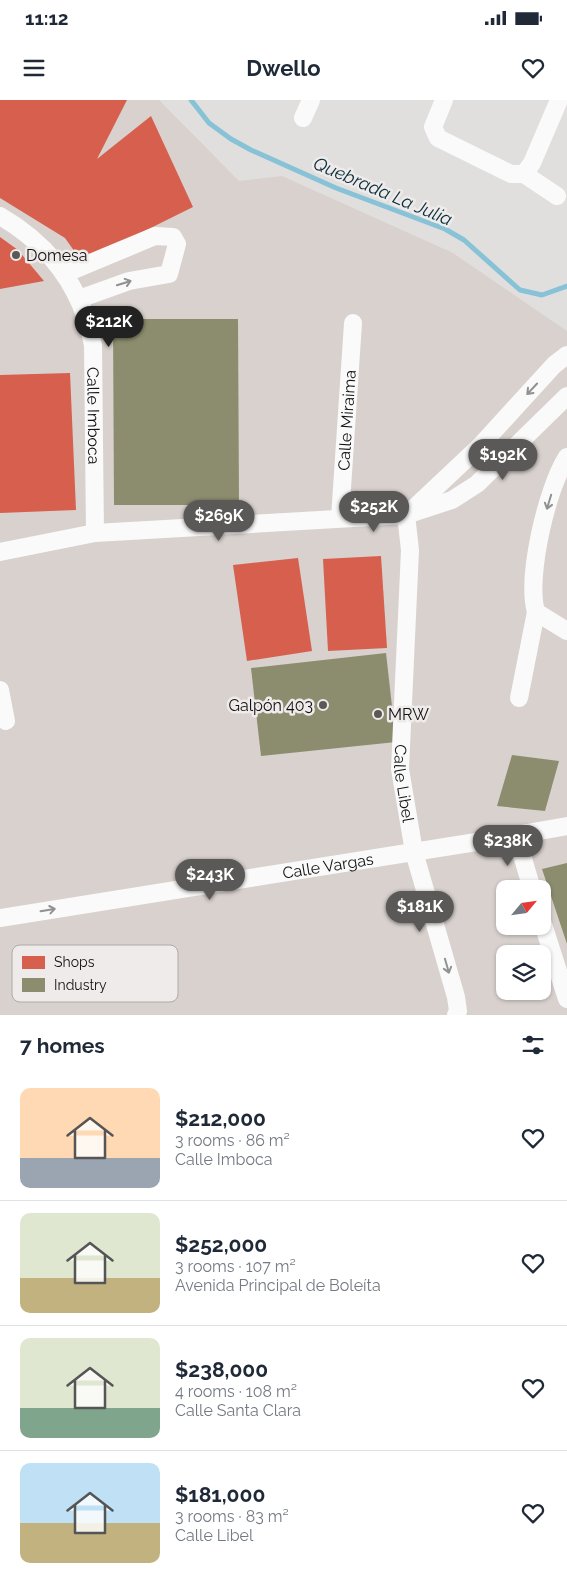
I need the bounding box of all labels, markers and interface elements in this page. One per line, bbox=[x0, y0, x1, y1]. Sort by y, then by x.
text: 11:12 bbox=[25, 7, 69, 29]
icon: menu bbox=[20, 54, 48, 82]
icon: heart bbox=[519, 54, 547, 82]
text: Dwello bbox=[246, 55, 321, 81]
water label: Quebrada La Julia bbox=[311, 152, 456, 230]
place label: Domesa bbox=[26, 246, 88, 265]
marker: Domesa bbox=[10, 249, 22, 261]
one-way arrow bbox=[116, 278, 132, 288]
pin: $212K bbox=[74, 306, 144, 348]
text: $212K bbox=[86, 312, 132, 331]
street label: Calle Imboca bbox=[84, 367, 104, 465]
street label: Calle Miraima bbox=[334, 369, 359, 471]
one-way arrow bbox=[526, 383, 538, 396]
pin: $192K bbox=[468, 438, 538, 481]
text: $192K bbox=[479, 445, 527, 464]
pin: $252K bbox=[339, 490, 409, 533]
one-way arrow bbox=[544, 493, 554, 509]
text: $252K bbox=[350, 497, 398, 516]
pin: $269K bbox=[184, 500, 254, 542]
text: $269K bbox=[194, 506, 244, 525]
place label: Galpón 403 bbox=[229, 696, 313, 715]
marker: Galpón 403 bbox=[317, 699, 329, 711]
place label: MRW bbox=[388, 705, 429, 724]
marker: MRW bbox=[372, 708, 384, 720]
street label: Calle Libel bbox=[391, 744, 418, 824]
pin: $238K bbox=[473, 824, 543, 867]
text: $238K bbox=[484, 831, 532, 850]
street label: Calle Vargas bbox=[281, 849, 375, 882]
pin: $243K bbox=[175, 858, 245, 901]
text: $243K bbox=[186, 865, 234, 884]
north arrow bbox=[496, 880, 551, 935]
map controls bbox=[496, 880, 551, 1000]
pin: $181K bbox=[385, 890, 455, 933]
text: $181K bbox=[397, 897, 443, 916]
one-way arrow bbox=[40, 904, 56, 914]
legend bbox=[12, 945, 178, 1002]
button: layers bbox=[496, 945, 551, 1000]
text: Shops bbox=[54, 954, 95, 970]
one-way arrow bbox=[443, 958, 453, 974]
text: Industry bbox=[54, 977, 107, 993]
icon: filters bbox=[519, 1031, 547, 1059]
text: 7 homes bbox=[20, 1033, 105, 1058]
text: $212,000 bbox=[175, 1106, 266, 1131]
icon: home bbox=[60, 1108, 120, 1168]
icon: heart bbox=[519, 1124, 547, 1152]
text: 3 rooms · 86 m² bbox=[175, 1131, 290, 1150]
text: Calle Imboca bbox=[175, 1150, 272, 1169]
text: $252,000 bbox=[175, 1232, 267, 1257]
icon: home bbox=[60, 1233, 120, 1293]
icon: heart bbox=[519, 1249, 547, 1277]
text: 3 rooms · 107 m² bbox=[175, 1257, 296, 1276]
text: Avenida Principal de Boleíta bbox=[175, 1276, 381, 1295]
text: $238,000 bbox=[175, 1357, 268, 1382]
icon: home bbox=[60, 1358, 120, 1418]
icon: heart bbox=[519, 1374, 547, 1402]
text: 4 rooms · 108 m² bbox=[175, 1382, 297, 1401]
text: Calle Santa Clara bbox=[175, 1401, 301, 1420]
text: $181,000 bbox=[175, 1482, 265, 1507]
icon: home bbox=[60, 1483, 120, 1543]
icon: heart bbox=[519, 1499, 547, 1527]
text: 3 rooms · 83 m² bbox=[175, 1507, 289, 1526]
text: Calle Libel bbox=[175, 1526, 253, 1545]

